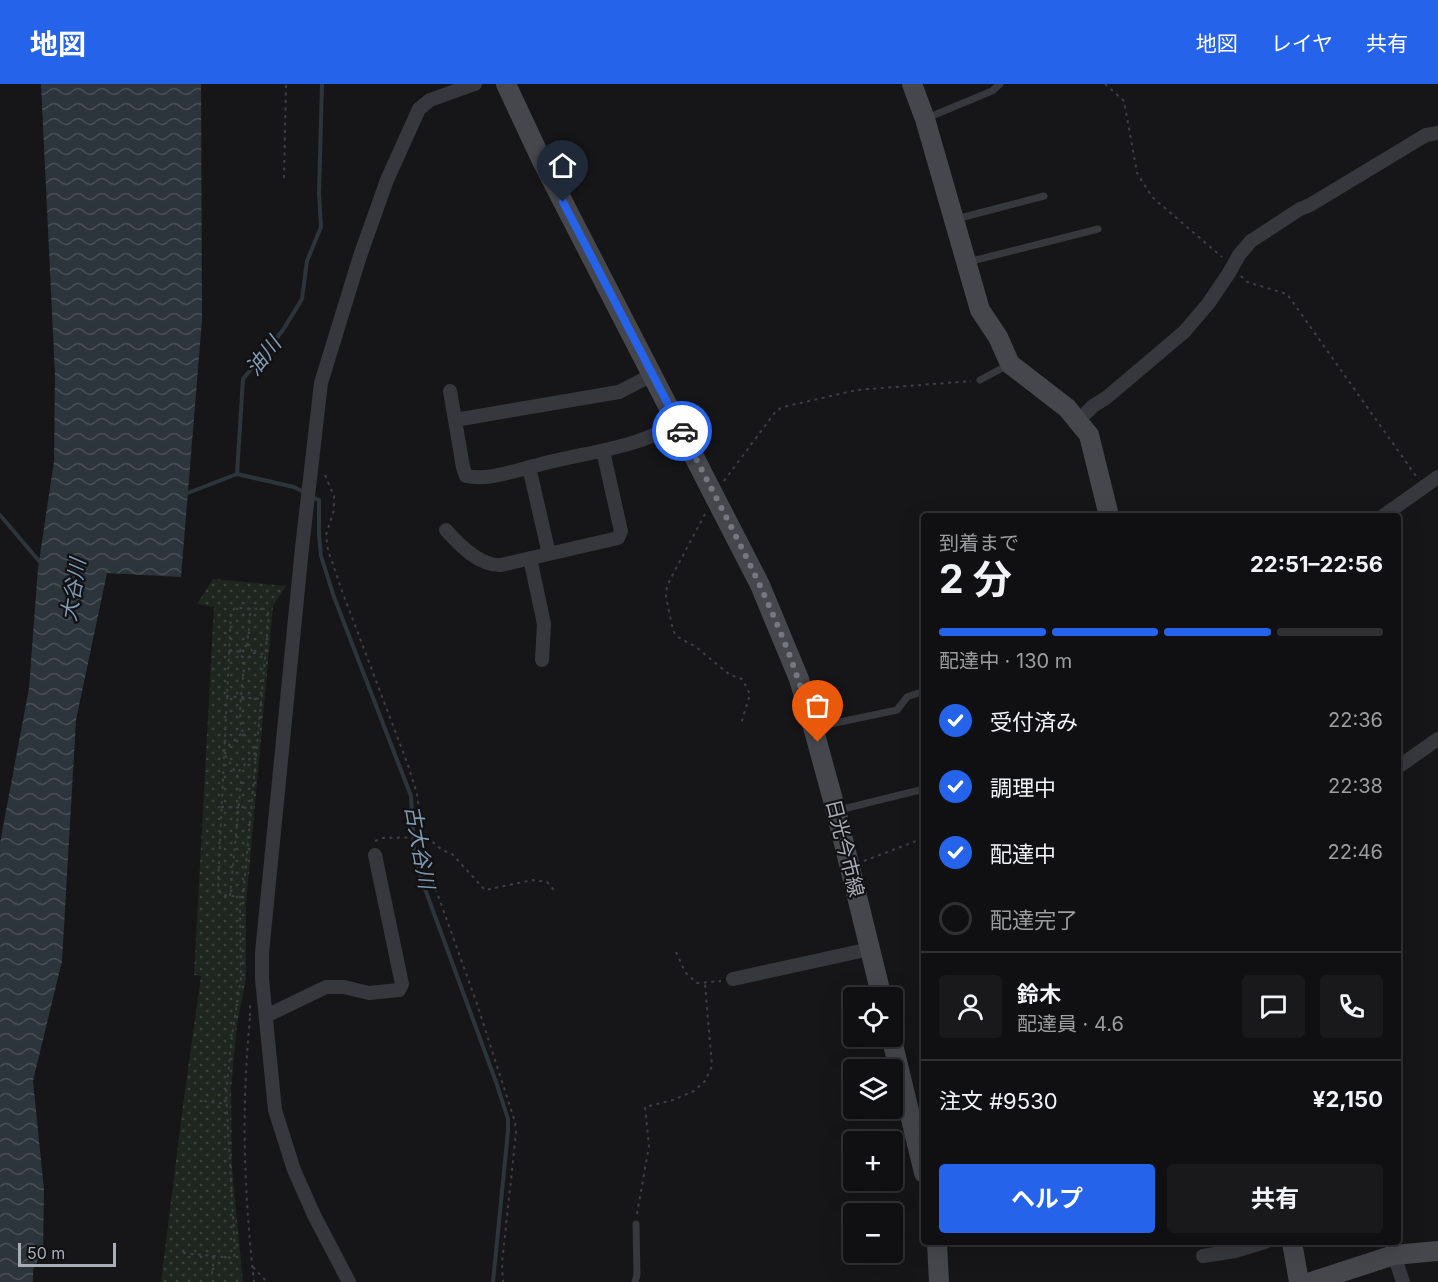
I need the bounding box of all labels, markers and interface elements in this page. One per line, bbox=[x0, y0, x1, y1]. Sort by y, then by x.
text: 地図 bbox=[30, 27, 86, 61]
text: 地図 bbox=[1196, 31, 1238, 56]
text: レイヤ bbox=[1271, 31, 1333, 56]
text: 共有 bbox=[1366, 31, 1408, 56]
pin bbox=[537, 140, 588, 202]
icon: home bbox=[546, 149, 579, 182]
water label: 油川 bbox=[240, 330, 287, 380]
courier bbox=[652, 401, 712, 461]
icon: car bbox=[666, 415, 699, 448]
text: 到着まで bbox=[939, 531, 1019, 555]
text: 22:51–22:56 bbox=[1250, 551, 1383, 577]
water label: 大谷川 bbox=[56, 555, 91, 623]
text: 2 分 bbox=[939, 555, 1012, 602]
text: 配達中 · 130 m bbox=[939, 649, 1072, 673]
pin bbox=[792, 680, 843, 742]
icon: bag bbox=[801, 689, 834, 722]
icon: check bbox=[939, 704, 972, 737]
text: 22:36 bbox=[1328, 708, 1383, 732]
text: 受付済み bbox=[990, 709, 1078, 735]
icon: check bbox=[939, 770, 972, 803]
text: 22:38 bbox=[1328, 774, 1383, 798]
text: 調理中 bbox=[990, 775, 1056, 801]
street label: 日光今市線 bbox=[821, 797, 869, 899]
water label: 古大谷川 bbox=[400, 803, 440, 893]
icon: check bbox=[939, 836, 972, 869]
text: 22:46 bbox=[1328, 840, 1383, 864]
text: 配達中 bbox=[990, 841, 1056, 867]
text: 配達完了 bbox=[990, 907, 1078, 933]
button: person bbox=[939, 975, 1002, 1038]
button: chat bbox=[1242, 975, 1305, 1038]
button: phone bbox=[1320, 975, 1383, 1038]
text: 鈴木 bbox=[1017, 981, 1061, 1007]
map controls bbox=[843, 987, 903, 1263]
button: locate bbox=[843, 987, 903, 1047]
text: 配達員 · 4.6 bbox=[1017, 1012, 1124, 1036]
button: layers bbox=[843, 1059, 903, 1119]
text: ¥2,150 bbox=[1313, 1086, 1383, 1112]
text: 注文 #9530 bbox=[939, 1088, 1058, 1114]
button: + bbox=[843, 1131, 903, 1191]
button: ヘルプ bbox=[939, 1164, 1155, 1233]
button: 共有 bbox=[1167, 1164, 1383, 1233]
button: − bbox=[843, 1203, 903, 1263]
scale bar bbox=[18, 1240, 116, 1268]
text: 50 m bbox=[27, 1243, 65, 1263]

